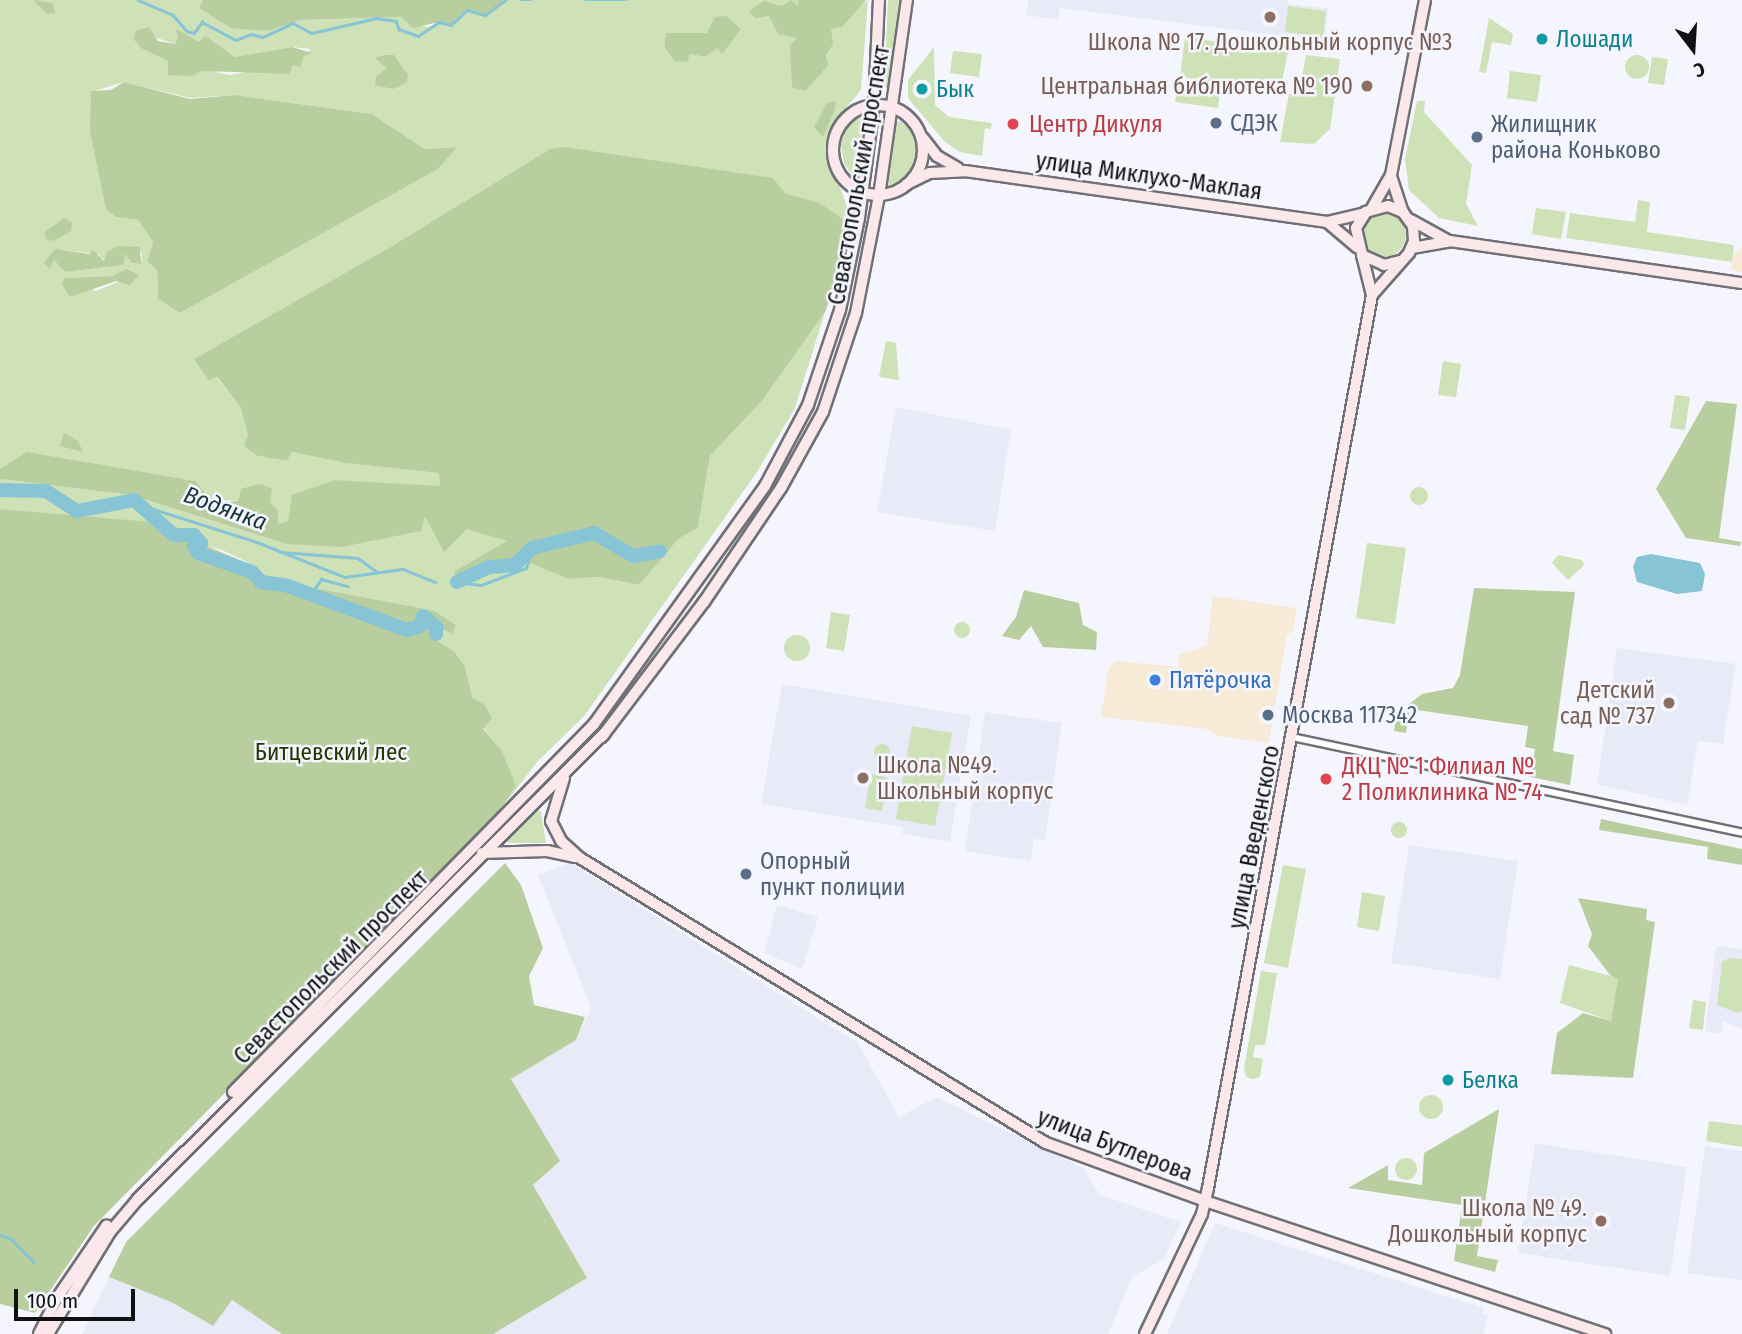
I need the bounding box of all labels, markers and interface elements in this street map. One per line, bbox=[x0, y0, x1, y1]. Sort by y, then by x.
marker: Школа № 17. Дошкольный корпус №3 bbox=[1262, 9, 1278, 25]
north arrow bbox=[1658, 14, 1728, 84]
place label: Лошади bbox=[1556, 25, 1633, 53]
place label: Школа № 17. Дошкольный корпус №3 bbox=[1088, 28, 1452, 56]
marker: Лошади bbox=[1534, 31, 1550, 47]
street label: Севастопольский проспект bbox=[823, 43, 895, 307]
text: С bbox=[1691, 57, 1707, 82]
place label: Центральная библиотека № 190 bbox=[1040, 72, 1353, 100]
place label: Бык bbox=[936, 75, 974, 103]
marker: Центральная библиотека № 190 bbox=[1359, 78, 1375, 94]
marker: Бык bbox=[914, 81, 930, 97]
place label: СДЭК bbox=[1230, 109, 1278, 137]
place label: Центр Дикуля bbox=[1029, 110, 1163, 138]
place label: Жилищник района Коньково bbox=[1491, 110, 1661, 164]
marker: Центр Дикуля bbox=[1003, 114, 1023, 134]
marker: СДЭК bbox=[1208, 115, 1224, 131]
marker: Жилищник района Коньково bbox=[1469, 129, 1485, 145]
street label: улица Миклухо-Маклая bbox=[1034, 146, 1264, 206]
water label: Водянка bbox=[179, 481, 271, 537]
place label: Пятёрочка bbox=[1169, 666, 1272, 694]
marker: Пятёрочка bbox=[1147, 672, 1163, 688]
place label: Детский сад № 737 bbox=[1560, 676, 1655, 730]
marker: Детский сад № 737 bbox=[1661, 695, 1677, 711]
place label: Москва 117342 bbox=[1282, 701, 1417, 729]
marker: Москва 117342 bbox=[1260, 707, 1276, 723]
park label: Битцевский лес bbox=[255, 738, 407, 766]
street label: улица Введенского bbox=[1223, 743, 1285, 931]
place label: Школа №49. Школьный корпус bbox=[877, 751, 1053, 805]
place label: ДКЦ № 1 Филиал № 2 Поликлиника № 74 bbox=[1342, 752, 1542, 806]
marker: ДКЦ № 1 Филиал № 2 Поликлиника № 74 bbox=[1316, 769, 1336, 789]
marker: Школа №49. Школьный корпус bbox=[855, 770, 871, 786]
place label: Опорный пункт полиции bbox=[760, 847, 905, 901]
street label: Севастопольский проспект bbox=[228, 864, 434, 1070]
marker: Опорный пункт полиции bbox=[738, 866, 754, 882]
place label: Белка bbox=[1462, 1066, 1519, 1094]
marker: Белка bbox=[1440, 1072, 1456, 1088]
street label: улица Бутлерова bbox=[1034, 1103, 1196, 1187]
place label: Школа № 49. Дошкольный корпус bbox=[1388, 1194, 1587, 1248]
marker: Школа № 49. Дошкольный корпус bbox=[1593, 1213, 1609, 1229]
scale bar bbox=[18, 1274, 138, 1318]
text: 100 m bbox=[27, 1288, 78, 1314]

